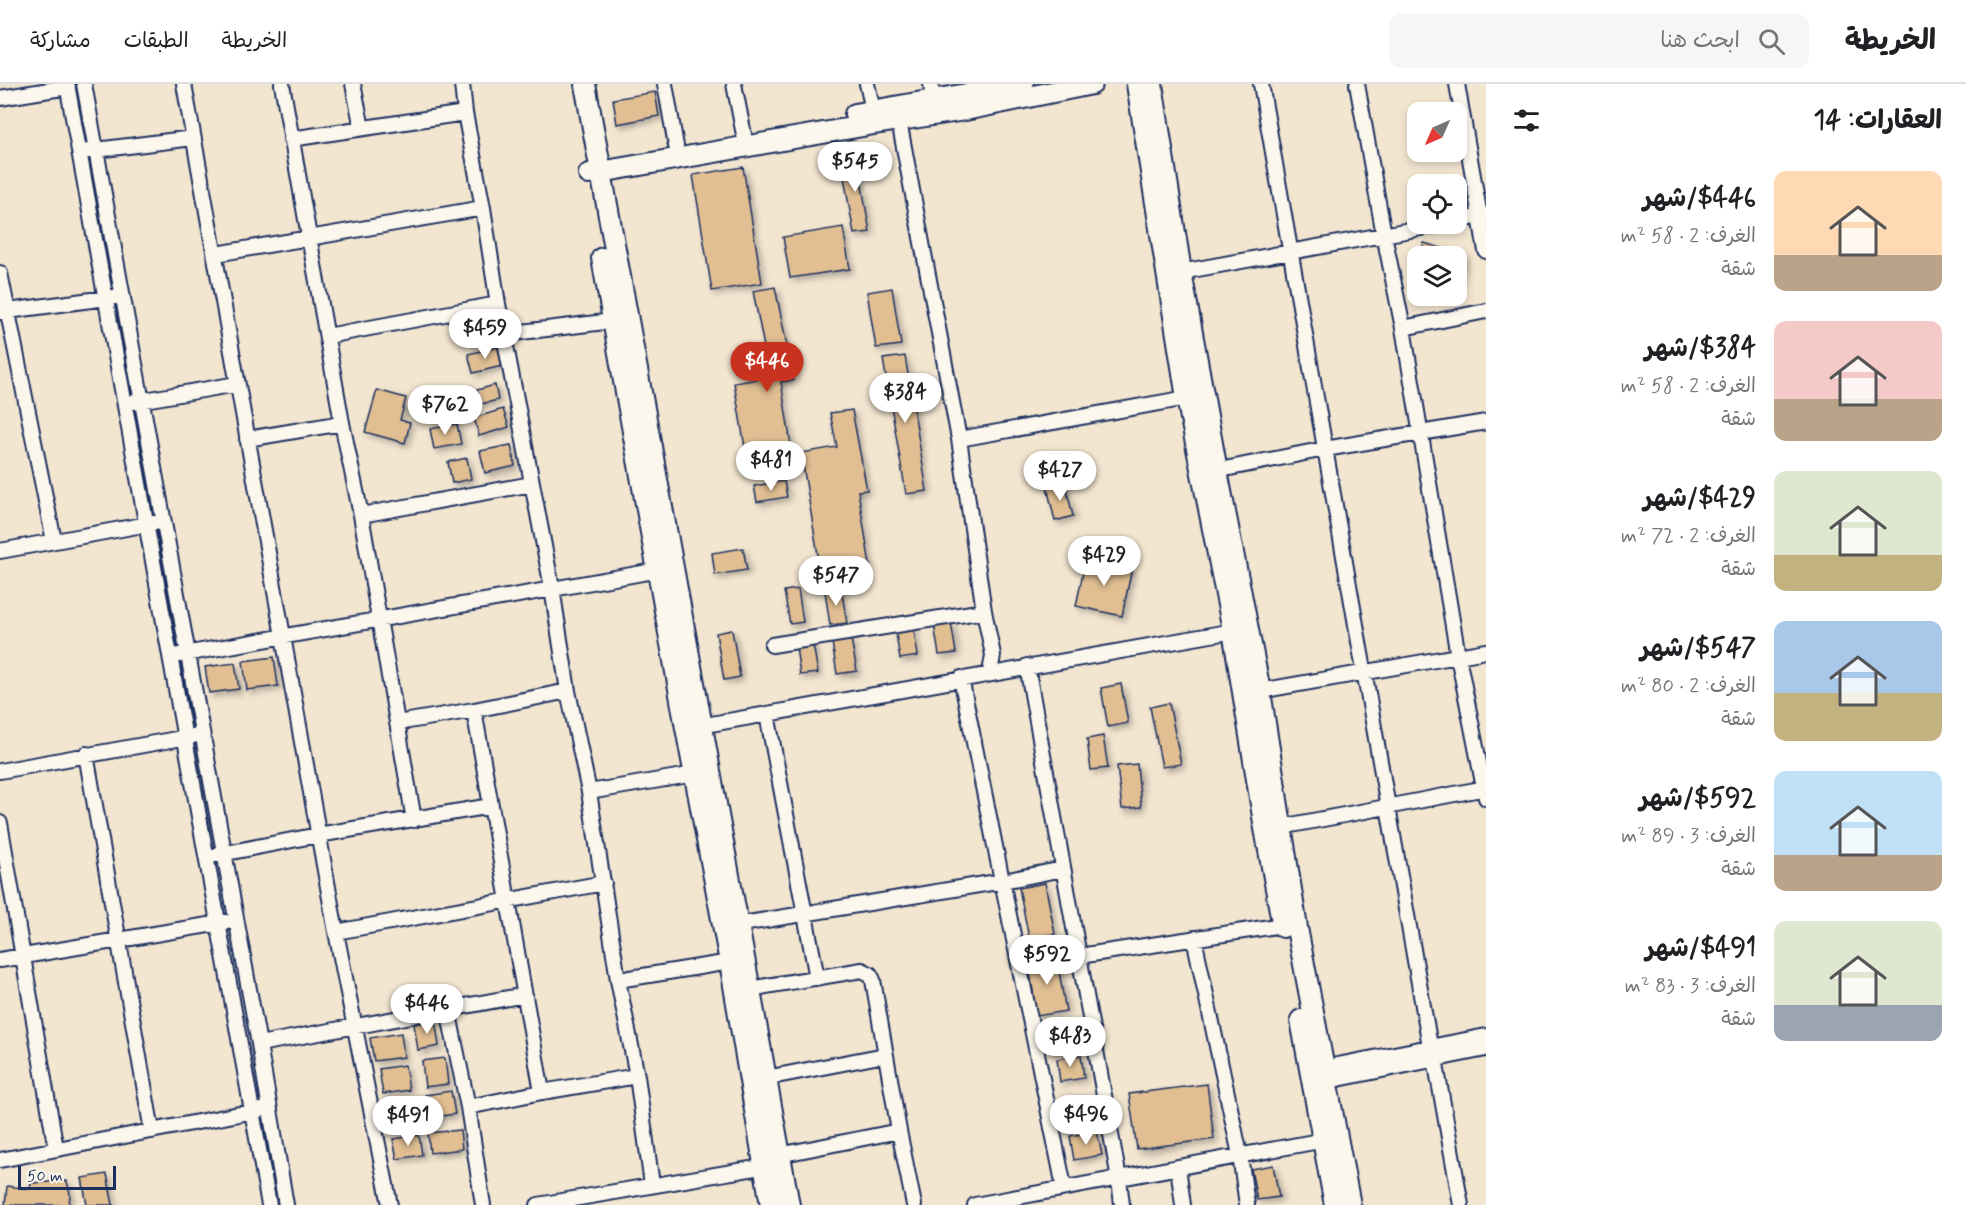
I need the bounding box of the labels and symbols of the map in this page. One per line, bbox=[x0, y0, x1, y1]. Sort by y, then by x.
north arrow bbox=[1407, 102, 1467, 162]
pin: $545 bbox=[819, 142, 891, 193]
pin: $459 bbox=[449, 309, 521, 360]
pin: $446 bbox=[731, 342, 803, 393]
pin: $384 bbox=[869, 373, 941, 424]
pin: $762 bbox=[409, 385, 481, 436]
pin: $481 bbox=[735, 441, 807, 492]
pin: $427 bbox=[1024, 451, 1096, 502]
pin: $429 bbox=[1068, 536, 1140, 587]
pin: $547 bbox=[800, 556, 872, 607]
pin: $592 bbox=[1011, 935, 1083, 986]
pin: $446 bbox=[391, 984, 463, 1035]
pin: $483 bbox=[1034, 1017, 1106, 1068]
pin: $496 bbox=[1050, 1095, 1122, 1146]
pin: $491 bbox=[372, 1096, 444, 1147]
scale bar bbox=[18, 1163, 116, 1190]

